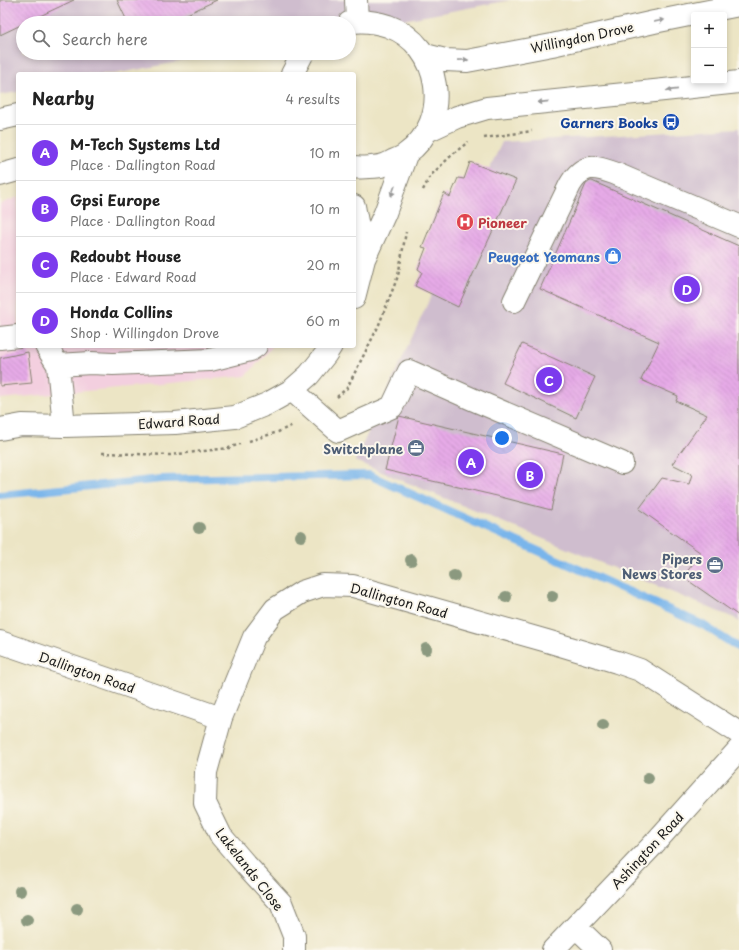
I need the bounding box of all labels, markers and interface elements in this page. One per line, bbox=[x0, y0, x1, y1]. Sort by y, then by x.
map controls bbox=[691, 12, 727, 84]
button: + bbox=[691, 12, 727, 48]
search box bbox=[16, 16, 356, 60]
street label: Willingdon Drove bbox=[529, 17, 636, 57]
one-way arrow bbox=[653, 17, 665, 23]
icon: search bbox=[30, 27, 52, 49]
text: Search here bbox=[62, 27, 148, 50]
button: − bbox=[691, 48, 727, 84]
one-way arrow bbox=[457, 57, 470, 63]
text: Nearby bbox=[32, 85, 94, 111]
one-way arrow bbox=[666, 86, 678, 93]
text: 4 results bbox=[286, 89, 340, 108]
one-way arrow bbox=[537, 99, 549, 106]
bus stop icon: Garners Books bbox=[661, 112, 681, 132]
place label: Garners Books bbox=[560, 113, 658, 132]
text: M-Tech Systems Ltd bbox=[70, 132, 220, 155]
text: A bbox=[40, 143, 50, 162]
text: 10 m bbox=[310, 143, 340, 162]
text: Place · Dallington Road bbox=[70, 155, 216, 174]
one-way arrow bbox=[389, 186, 395, 198]
text: Gpsi Europe bbox=[70, 188, 160, 211]
text: B bbox=[41, 199, 49, 218]
text: 10 m bbox=[310, 199, 340, 218]
text: Place · Dallington Road bbox=[70, 211, 216, 230]
hospital icon: Pioneer bbox=[455, 212, 475, 232]
place label: Pioneer bbox=[478, 213, 527, 232]
text: Redoubt House bbox=[70, 244, 181, 267]
shop icon: Peugeot Yeomans bbox=[603, 246, 623, 266]
place label: Peugeot Yeomans bbox=[488, 247, 600, 266]
text: C bbox=[40, 255, 50, 274]
text: 20 m bbox=[306, 255, 340, 274]
text: Place · Edward Road bbox=[70, 267, 197, 286]
pin: D bbox=[674, 274, 700, 304]
text: Honda Collins bbox=[70, 300, 173, 323]
text: D bbox=[40, 311, 50, 330]
text: 60 m bbox=[306, 311, 340, 330]
text: Shop · Willingdon Drove bbox=[70, 323, 219, 342]
pin: C bbox=[536, 365, 562, 395]
street label: Edward Road bbox=[138, 409, 220, 433]
your location bbox=[492, 428, 512, 448]
office icon: Switchplane bbox=[406, 438, 426, 458]
place label: Switchplane bbox=[323, 439, 404, 458]
pin: A bbox=[458, 447, 484, 477]
pin: B bbox=[517, 460, 543, 490]
place label: Pipers News Stores bbox=[622, 549, 702, 583]
office icon: Pipers News Stores bbox=[705, 555, 725, 575]
street label: Dallington Road bbox=[348, 578, 450, 622]
street label: Dallington Road bbox=[36, 647, 138, 697]
street label: Ashington Road bbox=[606, 807, 688, 893]
street label: Lakelands Close bbox=[212, 824, 288, 914]

